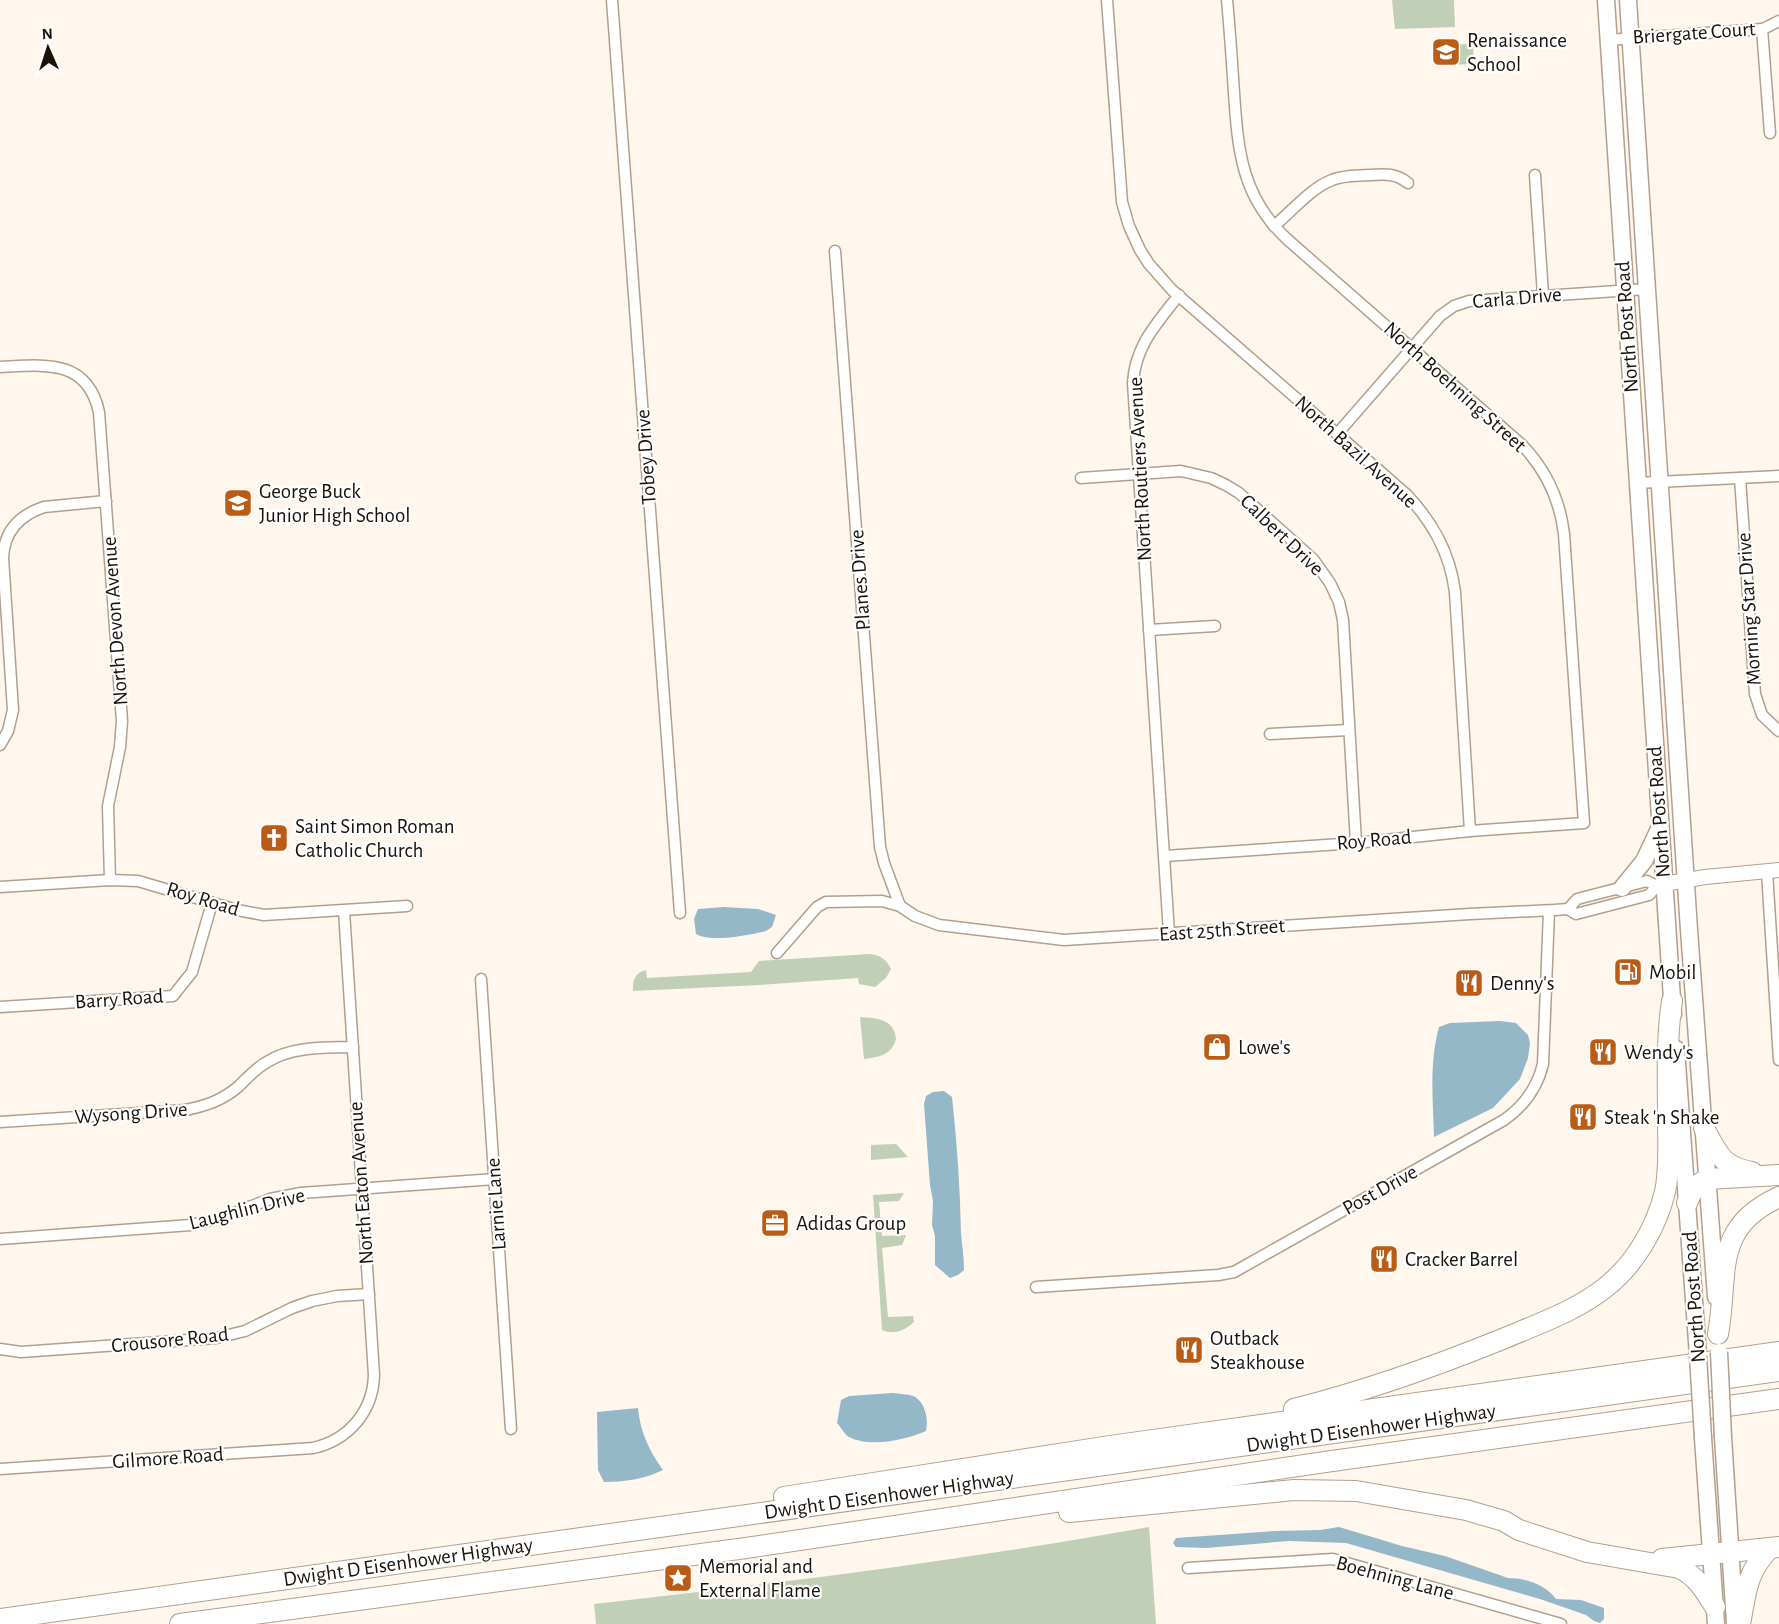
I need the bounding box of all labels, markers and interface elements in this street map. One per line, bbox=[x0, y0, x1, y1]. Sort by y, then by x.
north arrow bbox=[18, 18, 78, 78]
street label: Briergate Court bbox=[1632, 18, 1757, 48]
text: N bbox=[41, 26, 53, 42]
place label: Renaissance School bbox=[1467, 30, 1567, 75]
school or university icon: Renaissance School bbox=[1430, 36, 1462, 68]
street label: North Post Road bbox=[1612, 260, 1642, 394]
street label: Carla Drive bbox=[1472, 284, 1562, 312]
street label: North Boehning Street bbox=[1380, 318, 1530, 456]
street label: North Routiers Avenue bbox=[1125, 376, 1155, 562]
street label: North Bazil Avenue bbox=[1291, 392, 1421, 512]
street label: Tobey Drive bbox=[632, 408, 660, 506]
place label: George Buck Junior High School bbox=[259, 481, 410, 526]
school or university icon: George Buck Junior High School bbox=[222, 487, 254, 519]
street label: Calbert Drive bbox=[1236, 490, 1328, 580]
street label: Planes Drive bbox=[846, 529, 874, 631]
street label: Morning Star Drive bbox=[1733, 532, 1765, 686]
street label: North Devon Avenue bbox=[99, 536, 131, 706]
street label: North Post Road bbox=[1644, 745, 1674, 879]
place label: Saint Simon Roman Catholic Church bbox=[295, 816, 455, 861]
church icon: Saint Simon Roman Catholic Church bbox=[258, 822, 290, 854]
street label: Roy Road bbox=[1336, 826, 1412, 854]
street label: Roy Road bbox=[164, 878, 242, 920]
street label: East 25th Street bbox=[1158, 915, 1286, 945]
fuel station icon: Mobil bbox=[1612, 956, 1644, 988]
place label: Mobil bbox=[1649, 962, 1697, 983]
restaurant icon: Denny's bbox=[1453, 967, 1485, 999]
place label: Denny's bbox=[1490, 973, 1555, 994]
street label: Barry Road bbox=[74, 985, 164, 1013]
shop icon: Lowe's bbox=[1201, 1031, 1233, 1063]
restaurant icon: Wendy's bbox=[1587, 1036, 1619, 1068]
place label: Lowe's bbox=[1238, 1037, 1291, 1058]
place label: Wendy's bbox=[1624, 1042, 1693, 1063]
street label: Wysong Drive bbox=[74, 1099, 188, 1127]
street label: North Eaton Avenue bbox=[345, 1101, 377, 1265]
restaurant icon: Steak 'n Shake bbox=[1567, 1101, 1599, 1133]
place label: Steak 'n Shake bbox=[1604, 1107, 1719, 1128]
street label: Larnie Lane bbox=[482, 1157, 510, 1251]
street label: Post Drive bbox=[1339, 1161, 1421, 1219]
street label: Laughlin Drive bbox=[187, 1184, 307, 1234]
office icon: Adidas Group bbox=[759, 1207, 791, 1239]
place label: Adidas Group bbox=[796, 1213, 906, 1234]
street label: North Post Road bbox=[1679, 1230, 1709, 1364]
restaurant icon: Cracker Barrel bbox=[1368, 1243, 1400, 1275]
place label: Cracker Barrel bbox=[1405, 1249, 1518, 1270]
street label: Crousore Road bbox=[110, 1323, 230, 1357]
place label: Outback Steakhouse bbox=[1210, 1328, 1305, 1373]
restaurant icon: Outback Steakhouse bbox=[1173, 1334, 1205, 1366]
street label: Dwight D Eisenhower Highway bbox=[1245, 1400, 1497, 1456]
street label: Gilmore Road bbox=[112, 1444, 224, 1472]
street label: Dwight D Eisenhower Highway bbox=[763, 1467, 1015, 1523]
street label: Dwight D Eisenhower Highway bbox=[282, 1534, 534, 1590]
street label: Boehning Lane bbox=[1334, 1552, 1456, 1604]
place label: Memorial and External Flame bbox=[699, 1556, 821, 1601]
place icon: Memorial and External Flame bbox=[662, 1562, 694, 1594]

